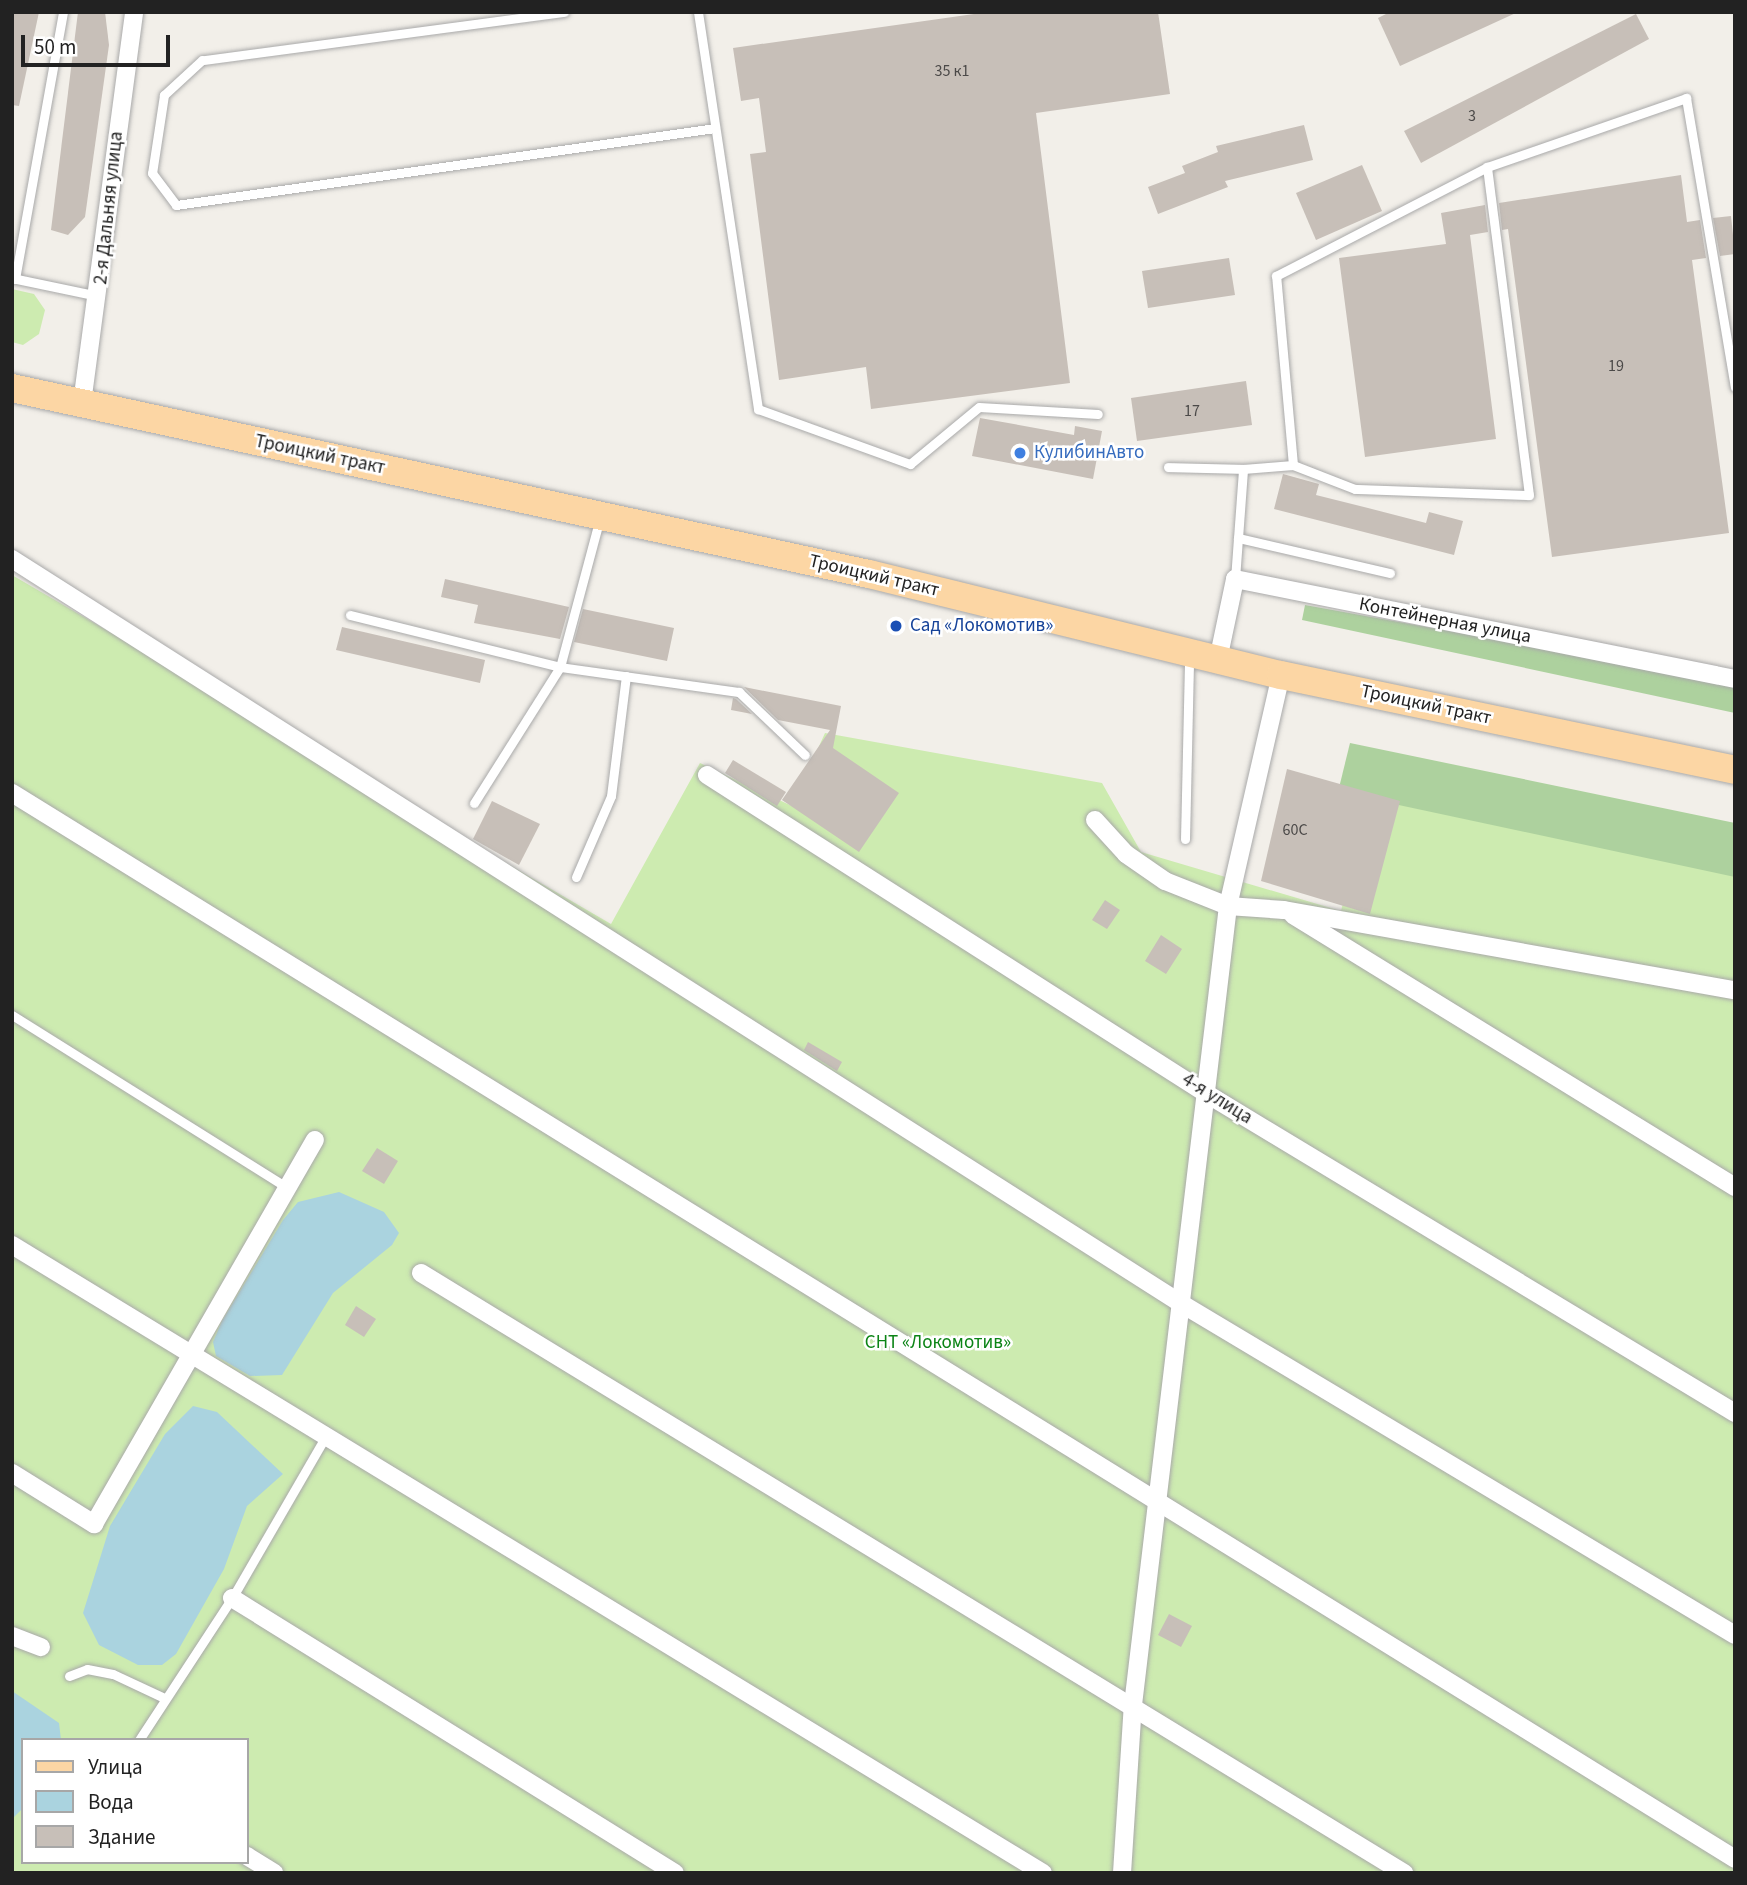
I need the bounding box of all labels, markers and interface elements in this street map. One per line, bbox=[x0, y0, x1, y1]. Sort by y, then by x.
scale bar bbox=[24, 21, 173, 65]
text: 50 m bbox=[34, 32, 76, 62]
house number: 35 к1 bbox=[935, 61, 969, 81]
house number: 3 bbox=[1468, 106, 1476, 126]
street label: 2-я Дальняя улица bbox=[90, 130, 128, 286]
house number: 19 bbox=[1608, 356, 1624, 376]
house number: 17 bbox=[1184, 401, 1200, 421]
street label: Троицкий тракт bbox=[253, 430, 387, 480]
place label: КулибинАвто bbox=[1034, 442, 1144, 464]
marker: КулибинАвто bbox=[1012, 445, 1028, 461]
street label: Троицкий тракт bbox=[807, 550, 941, 602]
street label: Контейнерная улица bbox=[1357, 593, 1533, 649]
place label: Сад «Локомотив» bbox=[910, 615, 1053, 637]
marker: Сад «Локомотив» bbox=[888, 618, 904, 634]
street label: Троицкий тракт bbox=[1359, 680, 1493, 730]
house number: 60С bbox=[1282, 820, 1308, 840]
street label: 4-я улица bbox=[1178, 1069, 1256, 1129]
park label: СНТ «Локомотив» bbox=[865, 1332, 1011, 1354]
legend bbox=[21, 1738, 248, 1864]
text: Улица bbox=[88, 1752, 143, 1782]
text: Вода bbox=[88, 1787, 134, 1817]
text: Здание bbox=[88, 1822, 156, 1852]

